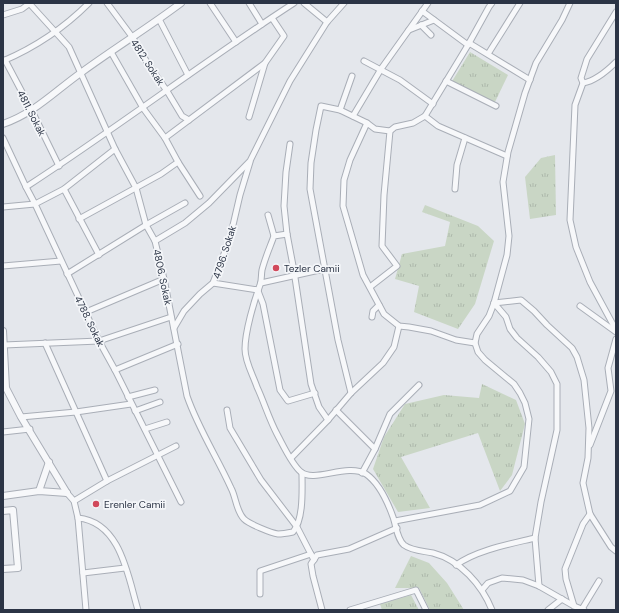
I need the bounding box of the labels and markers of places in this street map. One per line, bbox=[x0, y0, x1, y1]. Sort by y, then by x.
place label: Tezler Camii bbox=[284, 262, 340, 275]
marker: Tezler Camii bbox=[271, 263, 281, 273]
place label: Erenler Camii bbox=[104, 498, 165, 511]
marker: Erenler Camii bbox=[91, 499, 101, 509]

